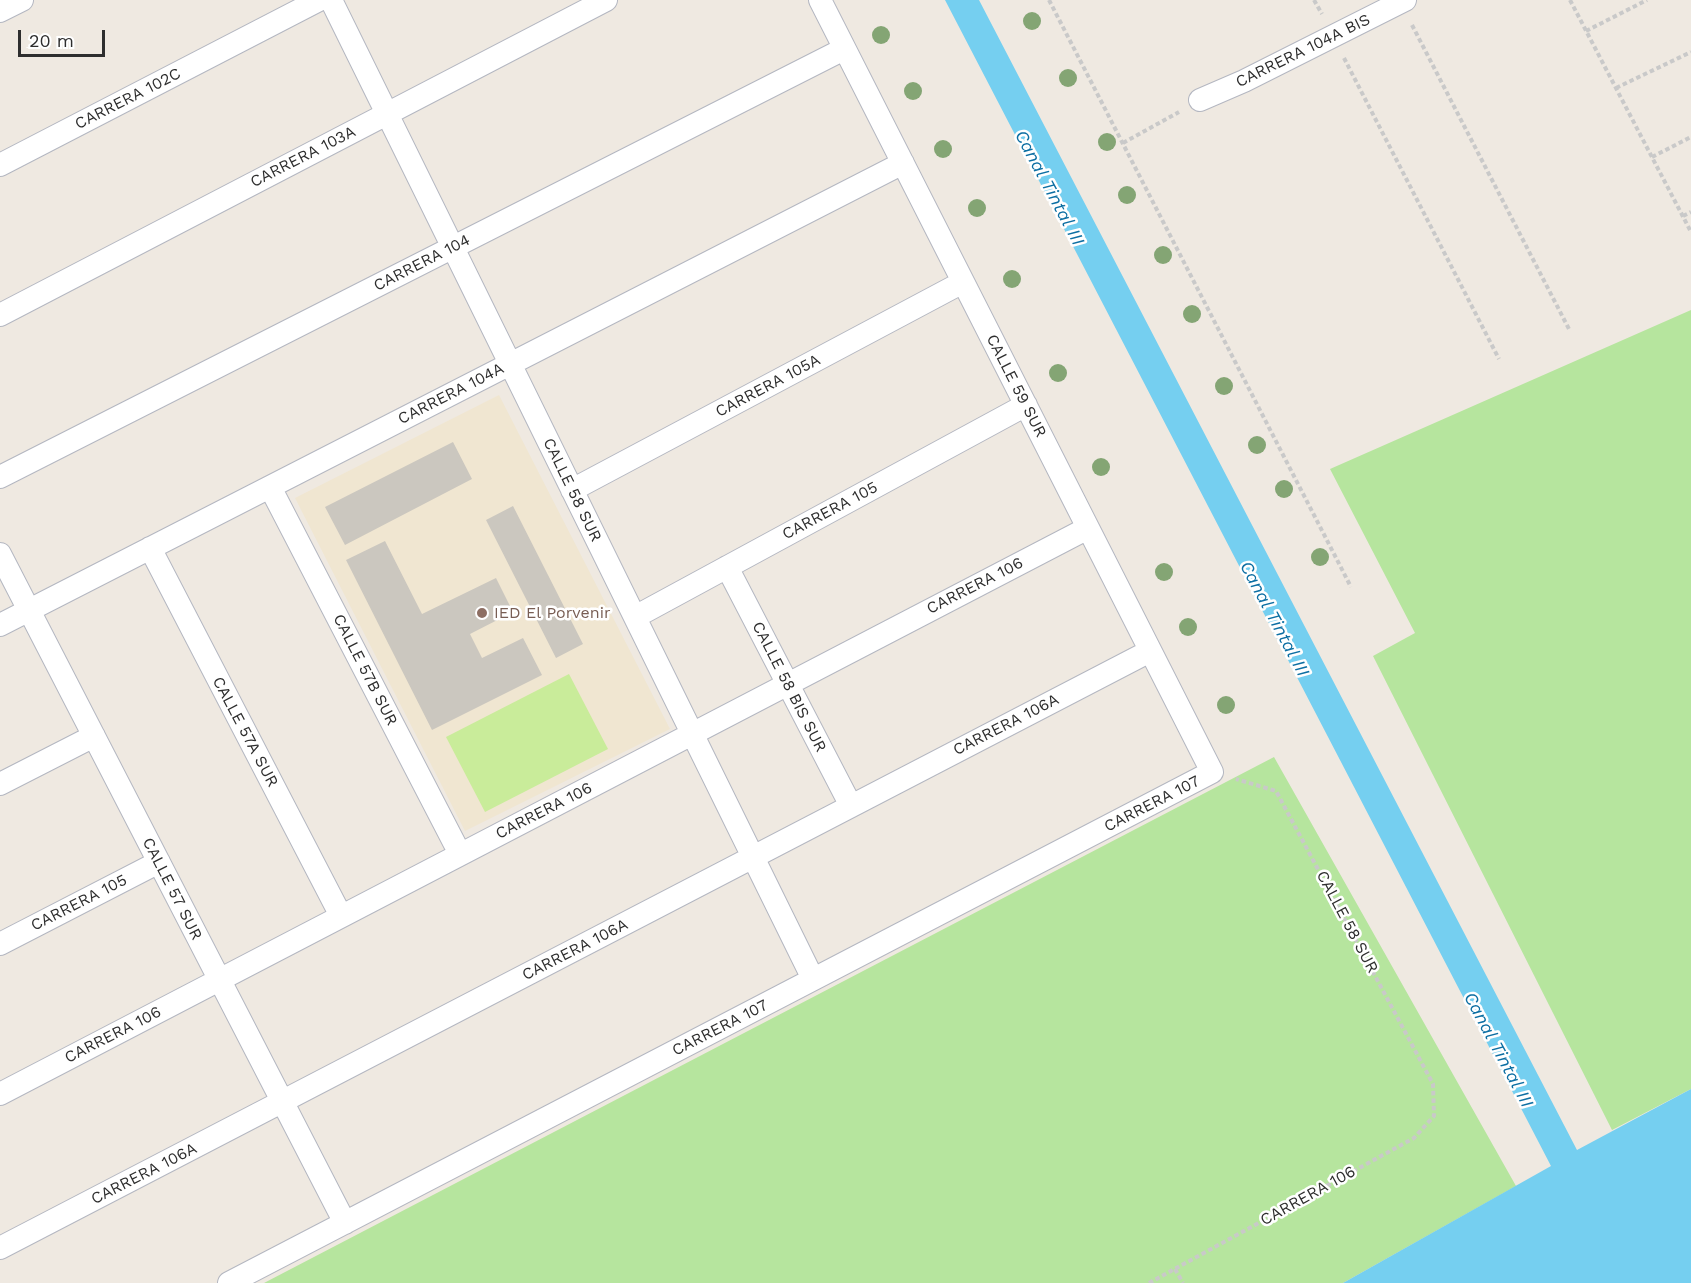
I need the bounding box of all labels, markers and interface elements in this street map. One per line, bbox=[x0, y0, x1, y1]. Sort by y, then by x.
street label: CARRERA 104A BIS bbox=[1233, 10, 1373, 92]
scale bar bbox=[21, 18, 108, 56]
text: 20 m bbox=[29, 30, 74, 51]
street label: CARRERA 102C bbox=[72, 64, 184, 134]
street label: CARRERA 103A bbox=[247, 122, 359, 192]
water label: Canal Tintal III bbox=[1010, 127, 1088, 249]
street label: CARRERA 104 bbox=[371, 230, 473, 296]
street label: CALLE 59 SUR bbox=[982, 331, 1050, 441]
street label: CARRERA 105A bbox=[712, 350, 824, 422]
street label: CARRERA 104A bbox=[395, 359, 507, 429]
street label: CALLE 58 SUR bbox=[539, 435, 605, 545]
street label: CARRERA 105 bbox=[779, 478, 881, 544]
street label: CARRERA 106 bbox=[924, 553, 1026, 619]
water label: Canal Tintal III bbox=[1235, 558, 1313, 680]
place label: IED El Porvenir bbox=[494, 603, 610, 623]
marker: IED El Porvenir bbox=[475, 606, 489, 620]
street label: CALLE 57B SUR bbox=[329, 611, 401, 729]
street label: CALLE 58 BIS SUR bbox=[748, 618, 830, 756]
street label: CALLE 57A SUR bbox=[208, 674, 282, 790]
street label: CARRERA 106A bbox=[950, 690, 1062, 760]
street label: CARRERA 107 bbox=[1101, 772, 1203, 836]
street label: CARRERA 106 bbox=[493, 778, 595, 844]
street label: CALLE 57 SUR bbox=[138, 835, 206, 943]
street label: CALLE 58 SUR bbox=[1312, 868, 1382, 976]
street label: CARRERA 105 bbox=[28, 871, 130, 935]
street label: CARRERA 106A bbox=[519, 915, 631, 985]
water label: Canal Tintal III bbox=[1459, 989, 1537, 1111]
street label: CARRERA 107 bbox=[669, 996, 771, 1060]
street label: CARRERA 106 bbox=[62, 1002, 164, 1068]
street label: CARRERA 106A bbox=[88, 1139, 200, 1209]
street label: CARRERA 106 bbox=[1257, 1162, 1359, 1230]

